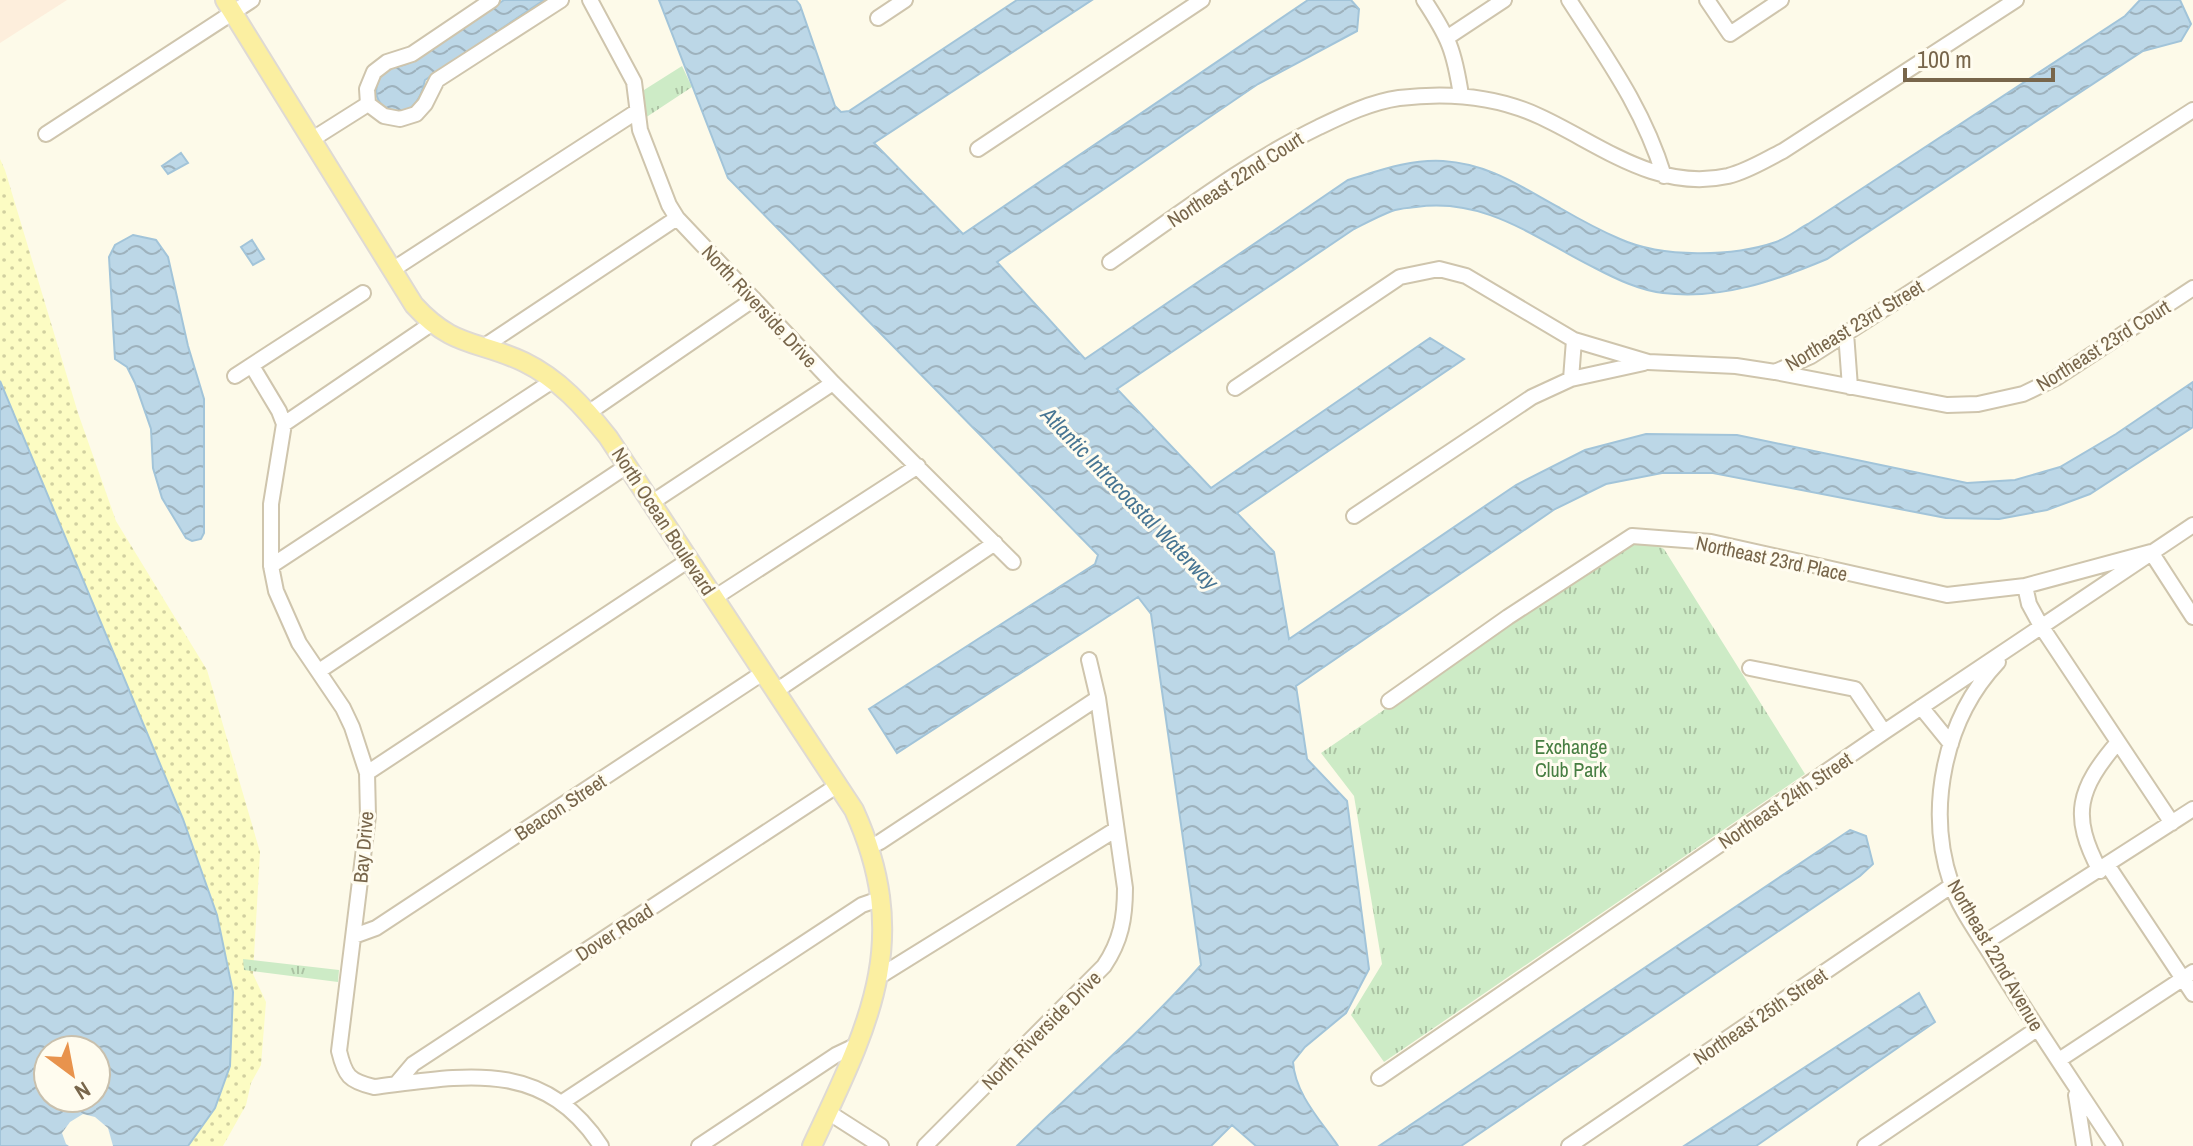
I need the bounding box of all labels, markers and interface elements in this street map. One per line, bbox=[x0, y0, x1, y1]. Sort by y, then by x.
scale bar bbox=[1905, 32, 2053, 82]
text: 100 m bbox=[1917, 43, 1972, 75]
street label: Northeast 22nd Court bbox=[1162, 125, 1308, 233]
street label: North Riverside Drive bbox=[696, 239, 824, 373]
street label: Northeast 23rd Street bbox=[1780, 273, 1929, 377]
street label: Northeast 23rd Court bbox=[2031, 293, 2175, 397]
water label: Atlantic Intracoastal Waterway bbox=[1034, 399, 1226, 597]
street label: North Ocean Boulevard bbox=[606, 442, 722, 600]
street label: Northeast 23rd Place bbox=[1694, 529, 1850, 587]
park label: Exchange Club Park bbox=[1535, 733, 1608, 783]
street label: Northeast 24th Street bbox=[1713, 745, 1858, 855]
street label: Beacon Street bbox=[509, 767, 611, 847]
street label: Bay Drive bbox=[346, 810, 380, 884]
street label: Northeast 22nd Avenue bbox=[1942, 874, 2050, 1036]
street label: Dover Road bbox=[570, 897, 658, 967]
street label: Northeast 25th Street bbox=[1688, 961, 1833, 1071]
street label: North Riverside Drive bbox=[975, 964, 1107, 1096]
north arrow bbox=[32, 1034, 112, 1114]
text: N bbox=[69, 1075, 96, 1107]

